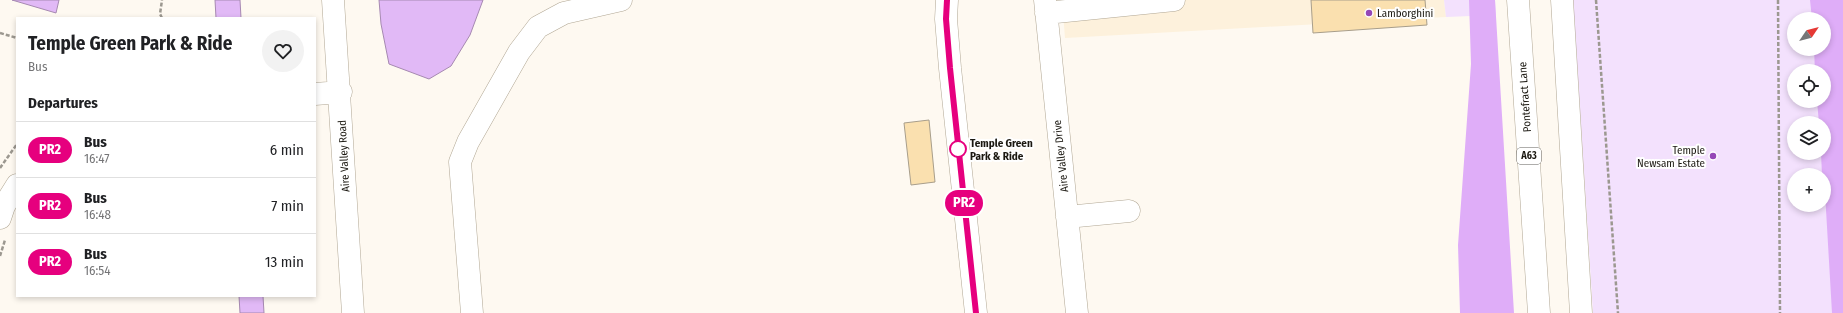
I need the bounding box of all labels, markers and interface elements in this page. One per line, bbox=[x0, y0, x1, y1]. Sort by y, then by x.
place label: Lamborghini bbox=[1377, 7, 1434, 20]
marker: Lamborghini bbox=[1364, 8, 1374, 18]
north arrow bbox=[1787, 12, 1831, 56]
map controls bbox=[1787, 12, 1831, 212]
button: heart bbox=[262, 30, 304, 72]
text: Temple Green Park & Ride bbox=[28, 32, 232, 55]
text: Bus bbox=[28, 59, 47, 74]
street label: Pontefract Lane bbox=[1516, 61, 1534, 133]
button: locate bbox=[1787, 64, 1831, 108]
text: Departures bbox=[28, 94, 98, 112]
button: layers bbox=[1787, 116, 1831, 160]
street label: Aire Valley Drive bbox=[1051, 119, 1071, 193]
street label: Aire Valley Road bbox=[336, 120, 352, 192]
text: Bus bbox=[84, 133, 107, 151]
place label: Temple Green Park & Ride bbox=[970, 137, 1033, 163]
marker: Temple Green Park & Ride bbox=[949, 140, 967, 158]
text: PR2 bbox=[39, 141, 61, 158]
text: 6 min bbox=[270, 141, 304, 159]
place label: Temple Newsam Estate bbox=[1637, 144, 1705, 170]
road number: A63 bbox=[1517, 148, 1541, 164]
text: 16:47 bbox=[84, 151, 110, 166]
marker: Temple Newsam Estate bbox=[1708, 151, 1718, 161]
button: + bbox=[1787, 168, 1831, 212]
text: Bus bbox=[84, 189, 107, 207]
line badge: PR2 bbox=[941, 190, 987, 216]
text: PR2 bbox=[953, 194, 975, 211]
text: PR2 bbox=[39, 197, 61, 214]
text: 7 min bbox=[271, 197, 304, 215]
text: 16:48 bbox=[84, 207, 111, 222]
text: Bus bbox=[84, 245, 107, 263]
text: PR2 bbox=[39, 253, 61, 270]
text: 13 min bbox=[265, 253, 304, 271]
text: 16:54 bbox=[84, 263, 111, 278]

